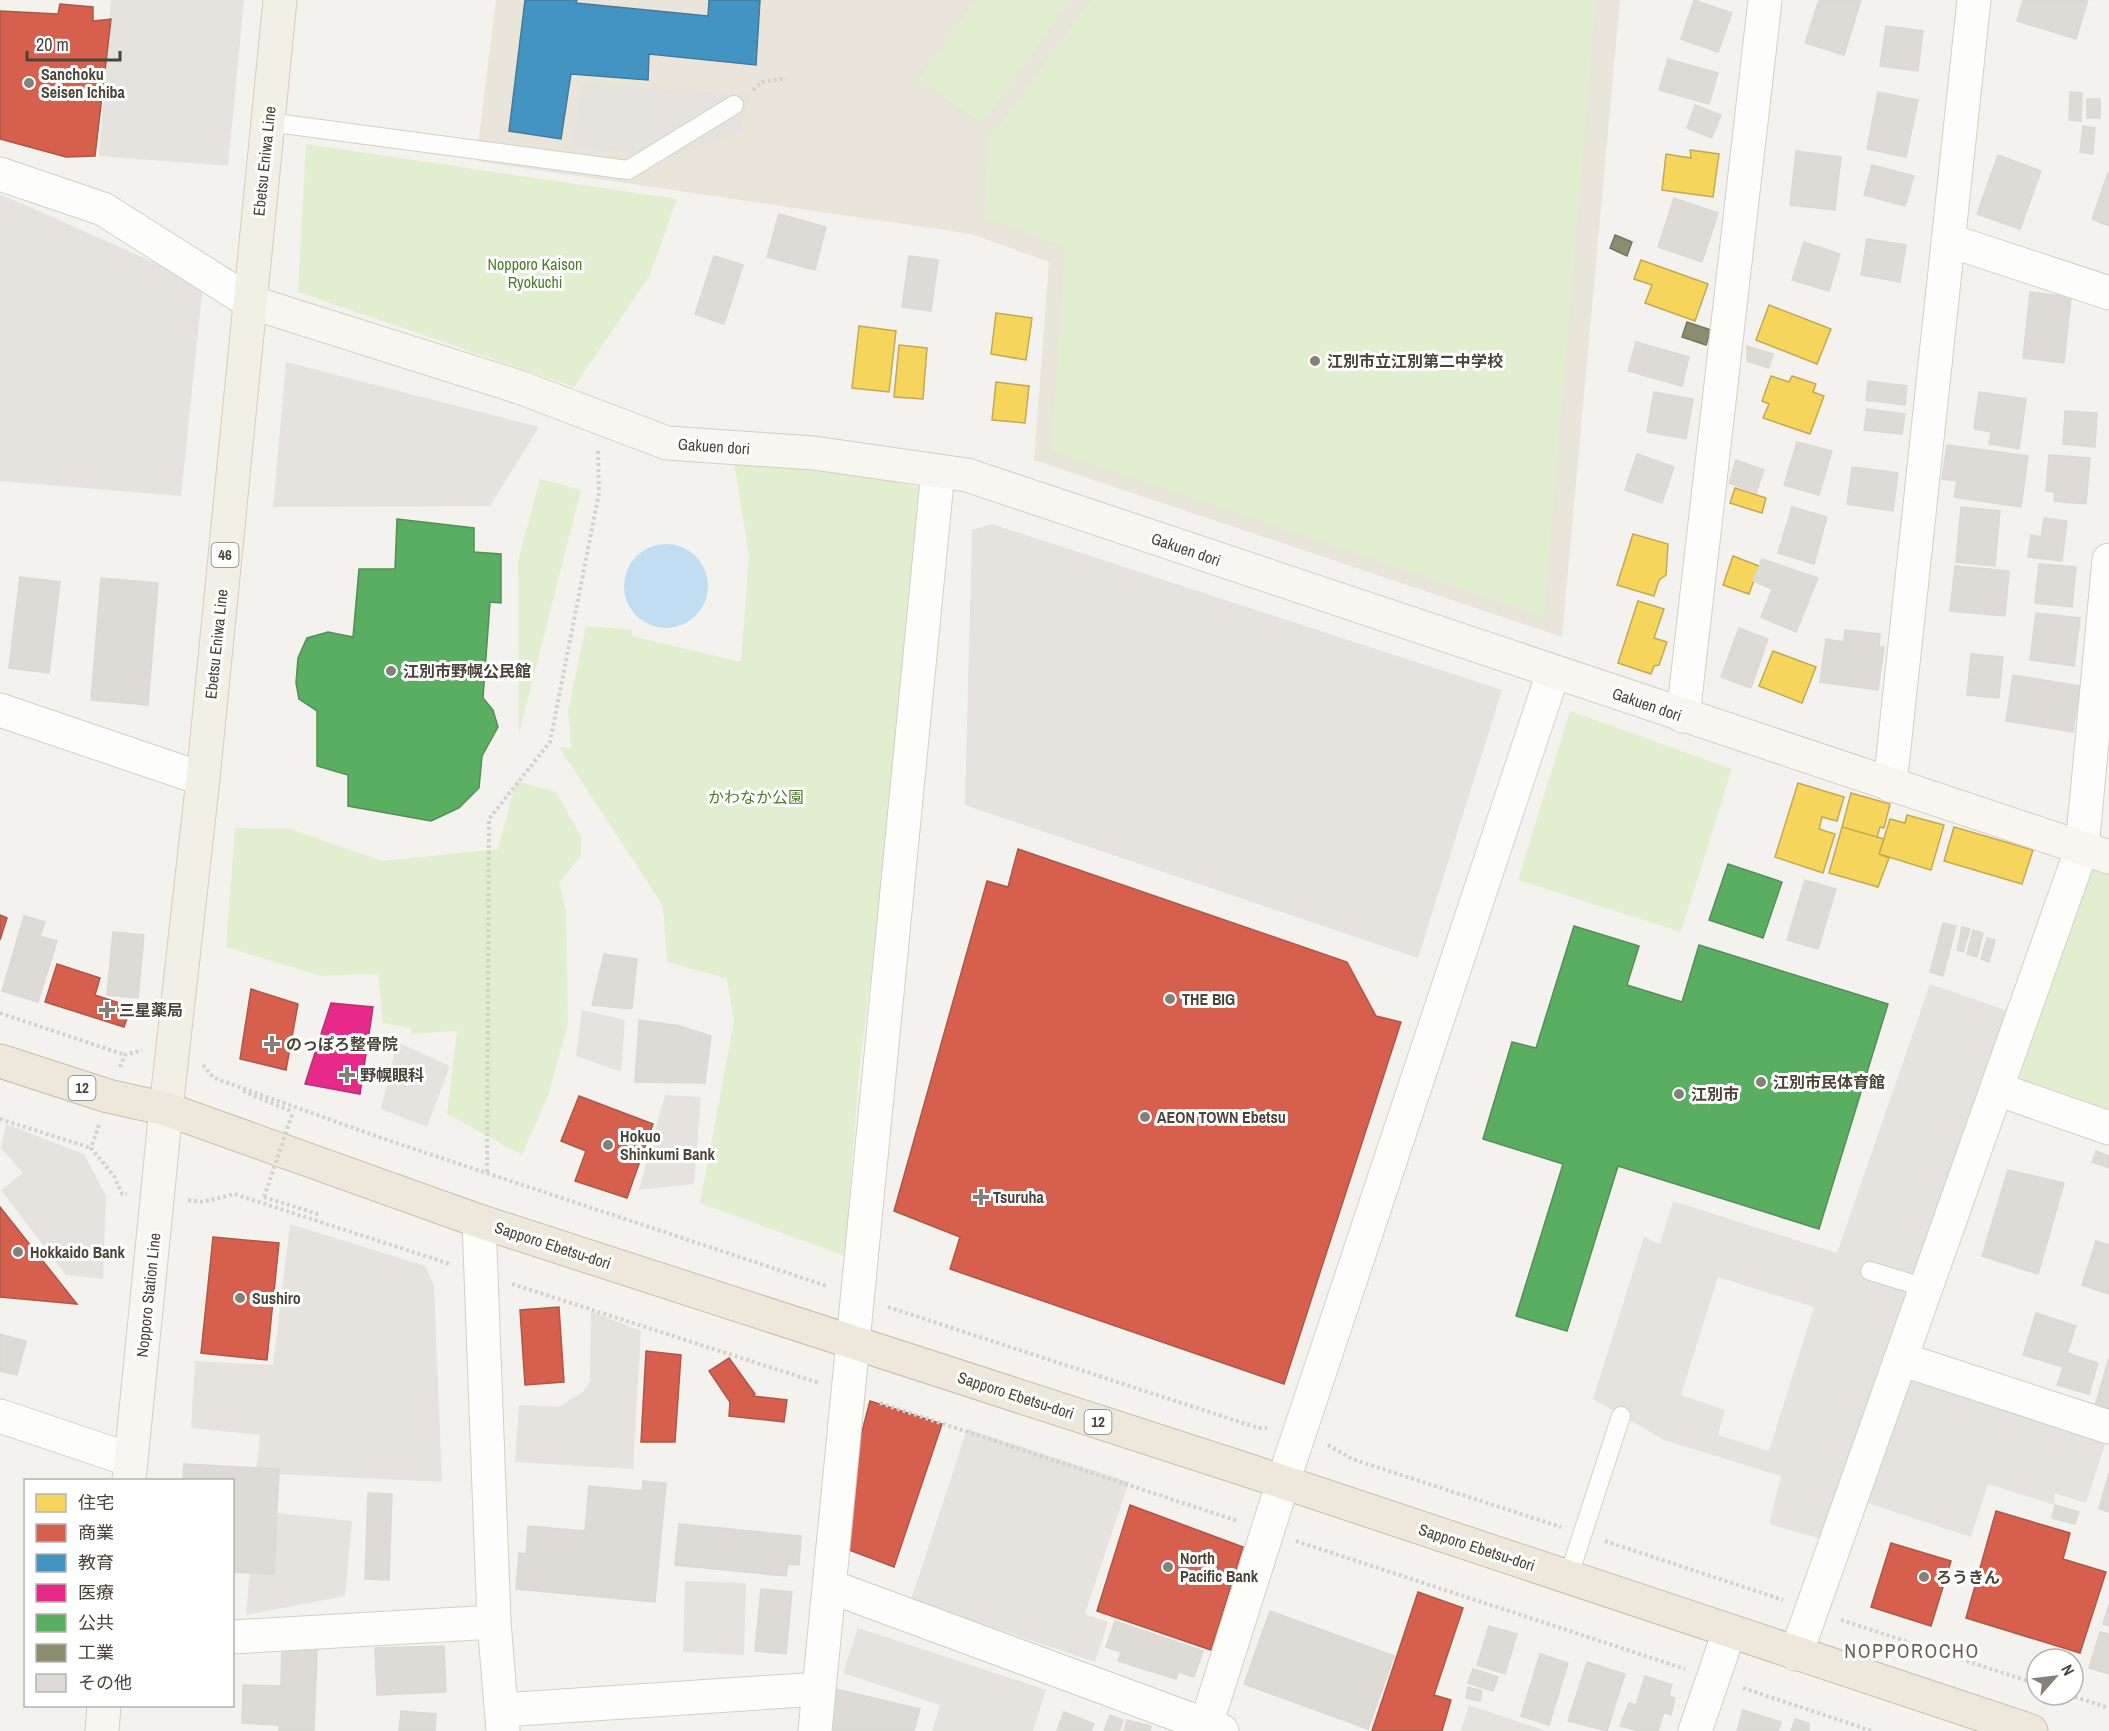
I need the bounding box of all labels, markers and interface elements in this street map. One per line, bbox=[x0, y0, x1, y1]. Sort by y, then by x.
scale bar bbox=[27, 24, 120, 62]
text: 20 m bbox=[36, 32, 69, 57]
place label: Sanchoku Seisen Ichiba bbox=[41, 63, 126, 103]
marker: Sanchoku Seisen Ichiba bbox=[22, 76, 36, 90]
street label: Ebetsu Eniwa Line bbox=[247, 105, 281, 217]
park label: Nopporo Kaison Ryokuchi bbox=[488, 253, 582, 293]
place label: 江別市立江別第二中学校 bbox=[1327, 350, 1503, 372]
marker: 江別市立江別第二中学校 bbox=[1308, 354, 1322, 368]
street label: Gakuen dori bbox=[677, 433, 751, 459]
street label: Gakuen dori bbox=[1148, 527, 1224, 571]
road number: 46 bbox=[212, 543, 238, 567]
street label: Ebetsu Eniwa Line bbox=[199, 588, 233, 700]
place label: 江別市野幌公民館 bbox=[403, 660, 531, 682]
marker: 江別市野幌公民館 bbox=[384, 664, 398, 678]
street label: Gakuen dori bbox=[1609, 682, 1685, 726]
park label: かわなか公園 bbox=[708, 786, 804, 808]
place label: THE BIG bbox=[1182, 988, 1235, 1010]
marker: THE BIG bbox=[1163, 992, 1177, 1006]
place label: 三星薬局 bbox=[119, 999, 183, 1021]
marker: 三星薬局 bbox=[100, 1003, 114, 1017]
place label: のっぽろ整骨院 bbox=[286, 1033, 398, 1055]
marker: のっぽろ整骨院 bbox=[263, 1035, 281, 1053]
place label: 野幌眼科 bbox=[360, 1064, 424, 1086]
marker: 野幌眼科 bbox=[338, 1066, 356, 1084]
place label: 江別市民体育館 bbox=[1773, 1071, 1885, 1093]
marker: 江別市民体育館 bbox=[1754, 1075, 1768, 1089]
road number: 12 bbox=[68, 1076, 96, 1100]
place label: 江別市 bbox=[1691, 1083, 1739, 1105]
marker: 江別市 bbox=[1672, 1087, 1686, 1101]
place label: AEON TOWN Ebetsu bbox=[1157, 1106, 1286, 1128]
marker: AEON TOWN Ebetsu bbox=[1138, 1110, 1152, 1124]
place label: Hokuo Shinkumi Bank bbox=[620, 1125, 715, 1165]
marker: Hokuo Shinkumi Bank bbox=[601, 1138, 615, 1152]
place label: Tsuruha bbox=[993, 1186, 1045, 1208]
marker: Tsuruha bbox=[974, 1190, 988, 1204]
street label: Sapporo Ebetsu-dori bbox=[492, 1216, 614, 1274]
street label: Nopporo Station Line bbox=[131, 1232, 165, 1358]
place label: Hokkaido Bank bbox=[30, 1241, 125, 1263]
marker: Hokkaido Bank bbox=[11, 1245, 25, 1259]
place label: Sushiro bbox=[252, 1287, 301, 1309]
marker: Sushiro bbox=[233, 1291, 247, 1305]
street label: Sapporo Ebetsu-dori bbox=[955, 1366, 1077, 1424]
road number: 12 bbox=[1084, 1410, 1112, 1434]
legend bbox=[24, 1479, 234, 1707]
text: 住宅 bbox=[78, 1490, 114, 1515]
street label: Sapporo Ebetsu-dori bbox=[1416, 1518, 1538, 1576]
text: 商業 bbox=[78, 1520, 114, 1545]
place label: North Pacific Bank bbox=[1180, 1547, 1259, 1587]
text: 教育 bbox=[78, 1550, 114, 1575]
marker: North Pacific Bank bbox=[1161, 1560, 1175, 1574]
place label: ろうきん bbox=[1936, 1566, 2000, 1588]
marker: ろうきん bbox=[1917, 1570, 1931, 1584]
text: 医療 bbox=[78, 1580, 114, 1605]
text: 公共 bbox=[78, 1610, 114, 1635]
district label: NOPPOROCHO bbox=[1844, 1637, 1980, 1664]
text: 工業 bbox=[78, 1640, 114, 1665]
north arrow bbox=[2025, 1647, 2085, 1707]
text: N bbox=[2056, 1661, 2080, 1679]
text: その他 bbox=[78, 1670, 132, 1695]

